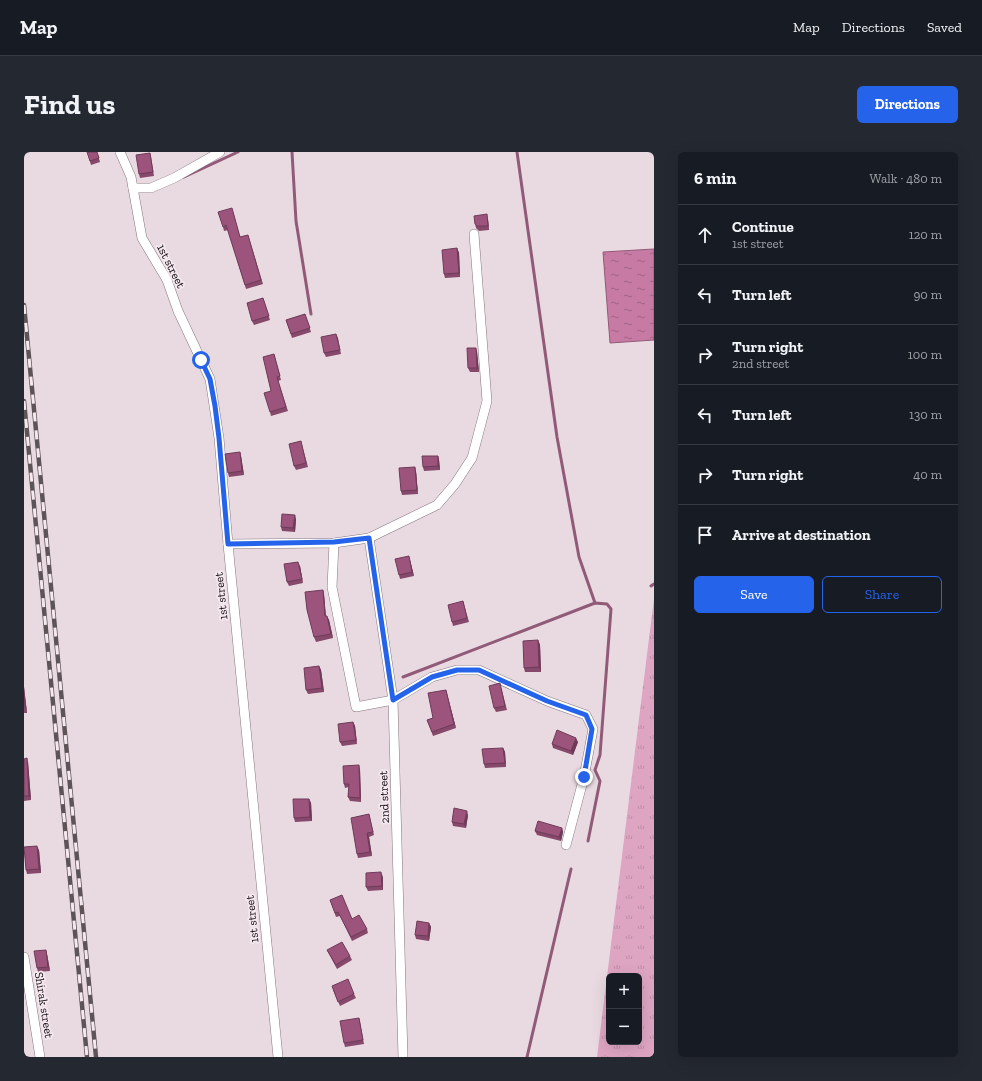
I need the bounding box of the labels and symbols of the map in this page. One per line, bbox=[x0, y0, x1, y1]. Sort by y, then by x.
street label: 1st street bbox=[154, 242, 188, 291]
route start bbox=[192, 351, 210, 369]
street label: 1st street bbox=[211, 571, 230, 620]
route end bbox=[575, 768, 593, 786]
street label: 2nd street bbox=[376, 770, 392, 824]
street label: 1st street bbox=[242, 894, 261, 943]
street label: Shirak street bbox=[32, 971, 56, 1040]

